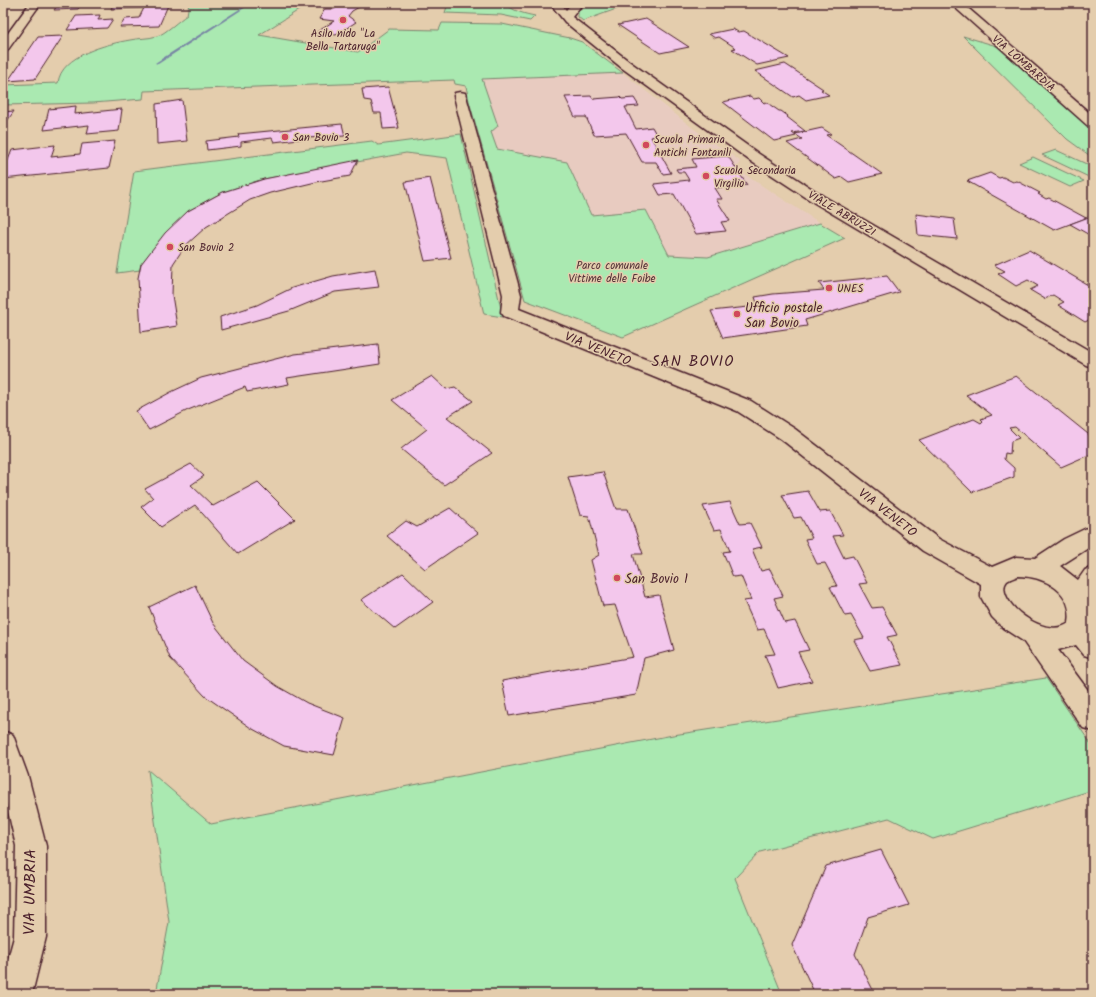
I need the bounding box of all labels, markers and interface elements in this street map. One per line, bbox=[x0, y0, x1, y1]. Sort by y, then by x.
marker: Asilo nido "La Bella Tartaruga" bbox=[338, 15, 348, 25]
place label: Asilo nido "La Bella Tartaruga" bbox=[306, 25, 380, 56]
street label: VIA LOMBARDIA bbox=[988, 31, 1059, 97]
place label: San Bovio 3 bbox=[293, 129, 349, 147]
place label: Scuola Primaria Antichi Fontanili bbox=[654, 131, 731, 162]
marker: San Bovio 3 bbox=[280, 132, 290, 142]
marker: Scuola Primaria Antichi Fontanili bbox=[641, 140, 651, 150]
place label: Scuola Secondaria Virgilio bbox=[714, 162, 796, 193]
marker: Scuola Secondaria Virgilio bbox=[701, 171, 711, 181]
street label: VIALE ABRUZZI bbox=[804, 186, 879, 241]
place label: San Bovio 2 bbox=[178, 239, 234, 257]
marker: San Bovio 2 bbox=[165, 242, 175, 252]
park label: Parco comunale Vittime delle Foibe bbox=[569, 257, 656, 288]
place label: UNES bbox=[837, 280, 863, 298]
marker: UNES bbox=[824, 283, 834, 293]
place label: Ufficio postale San Bovio bbox=[745, 298, 822, 334]
marker: Ufficio postale San Bovio bbox=[732, 309, 742, 319]
street label: VIA VENETO bbox=[561, 327, 634, 372]
district label: SAN BOVIO bbox=[652, 350, 734, 374]
street label: VIA VENETO bbox=[853, 483, 921, 543]
place label: San Bovio 1 bbox=[625, 569, 688, 590]
marker: San Bovio 1 bbox=[612, 573, 622, 583]
street label: VIA UMBRIA bbox=[17, 849, 44, 935]

